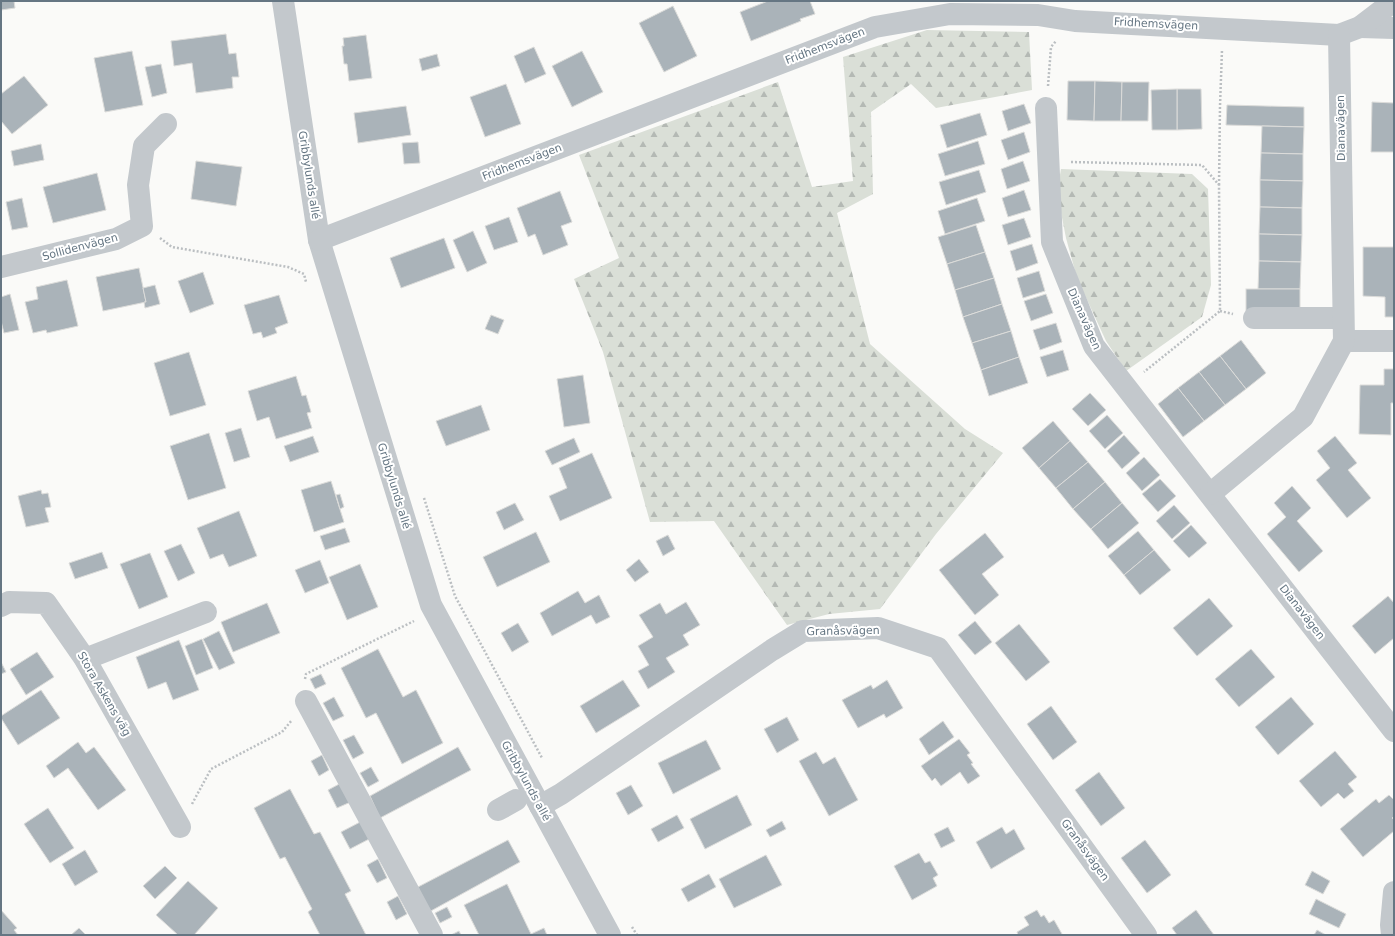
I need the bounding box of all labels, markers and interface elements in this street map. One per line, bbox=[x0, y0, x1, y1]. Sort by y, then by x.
street label: Fridhemsvägen bbox=[1114, 15, 1198, 33]
street label: Fridhemsvägen bbox=[783, 25, 867, 67]
street label: Dianavägen bbox=[1334, 95, 1348, 161]
street label: Gribbylunds allé bbox=[296, 130, 322, 220]
street label: Fridhemsvägen bbox=[480, 141, 564, 183]
street label: Sollidenvägen bbox=[41, 231, 119, 263]
street label: Dianavägen bbox=[1065, 286, 1103, 352]
street label: Gribbylunds allé bbox=[375, 441, 413, 531]
street label: Dianavägen bbox=[1277, 582, 1327, 642]
street label: Granåsvägen bbox=[806, 624, 880, 638]
street label: Stora Askens väg bbox=[75, 650, 133, 738]
street label: Gribbylunds allé bbox=[499, 739, 553, 823]
street label: Granåsvägen bbox=[1058, 817, 1112, 883]

